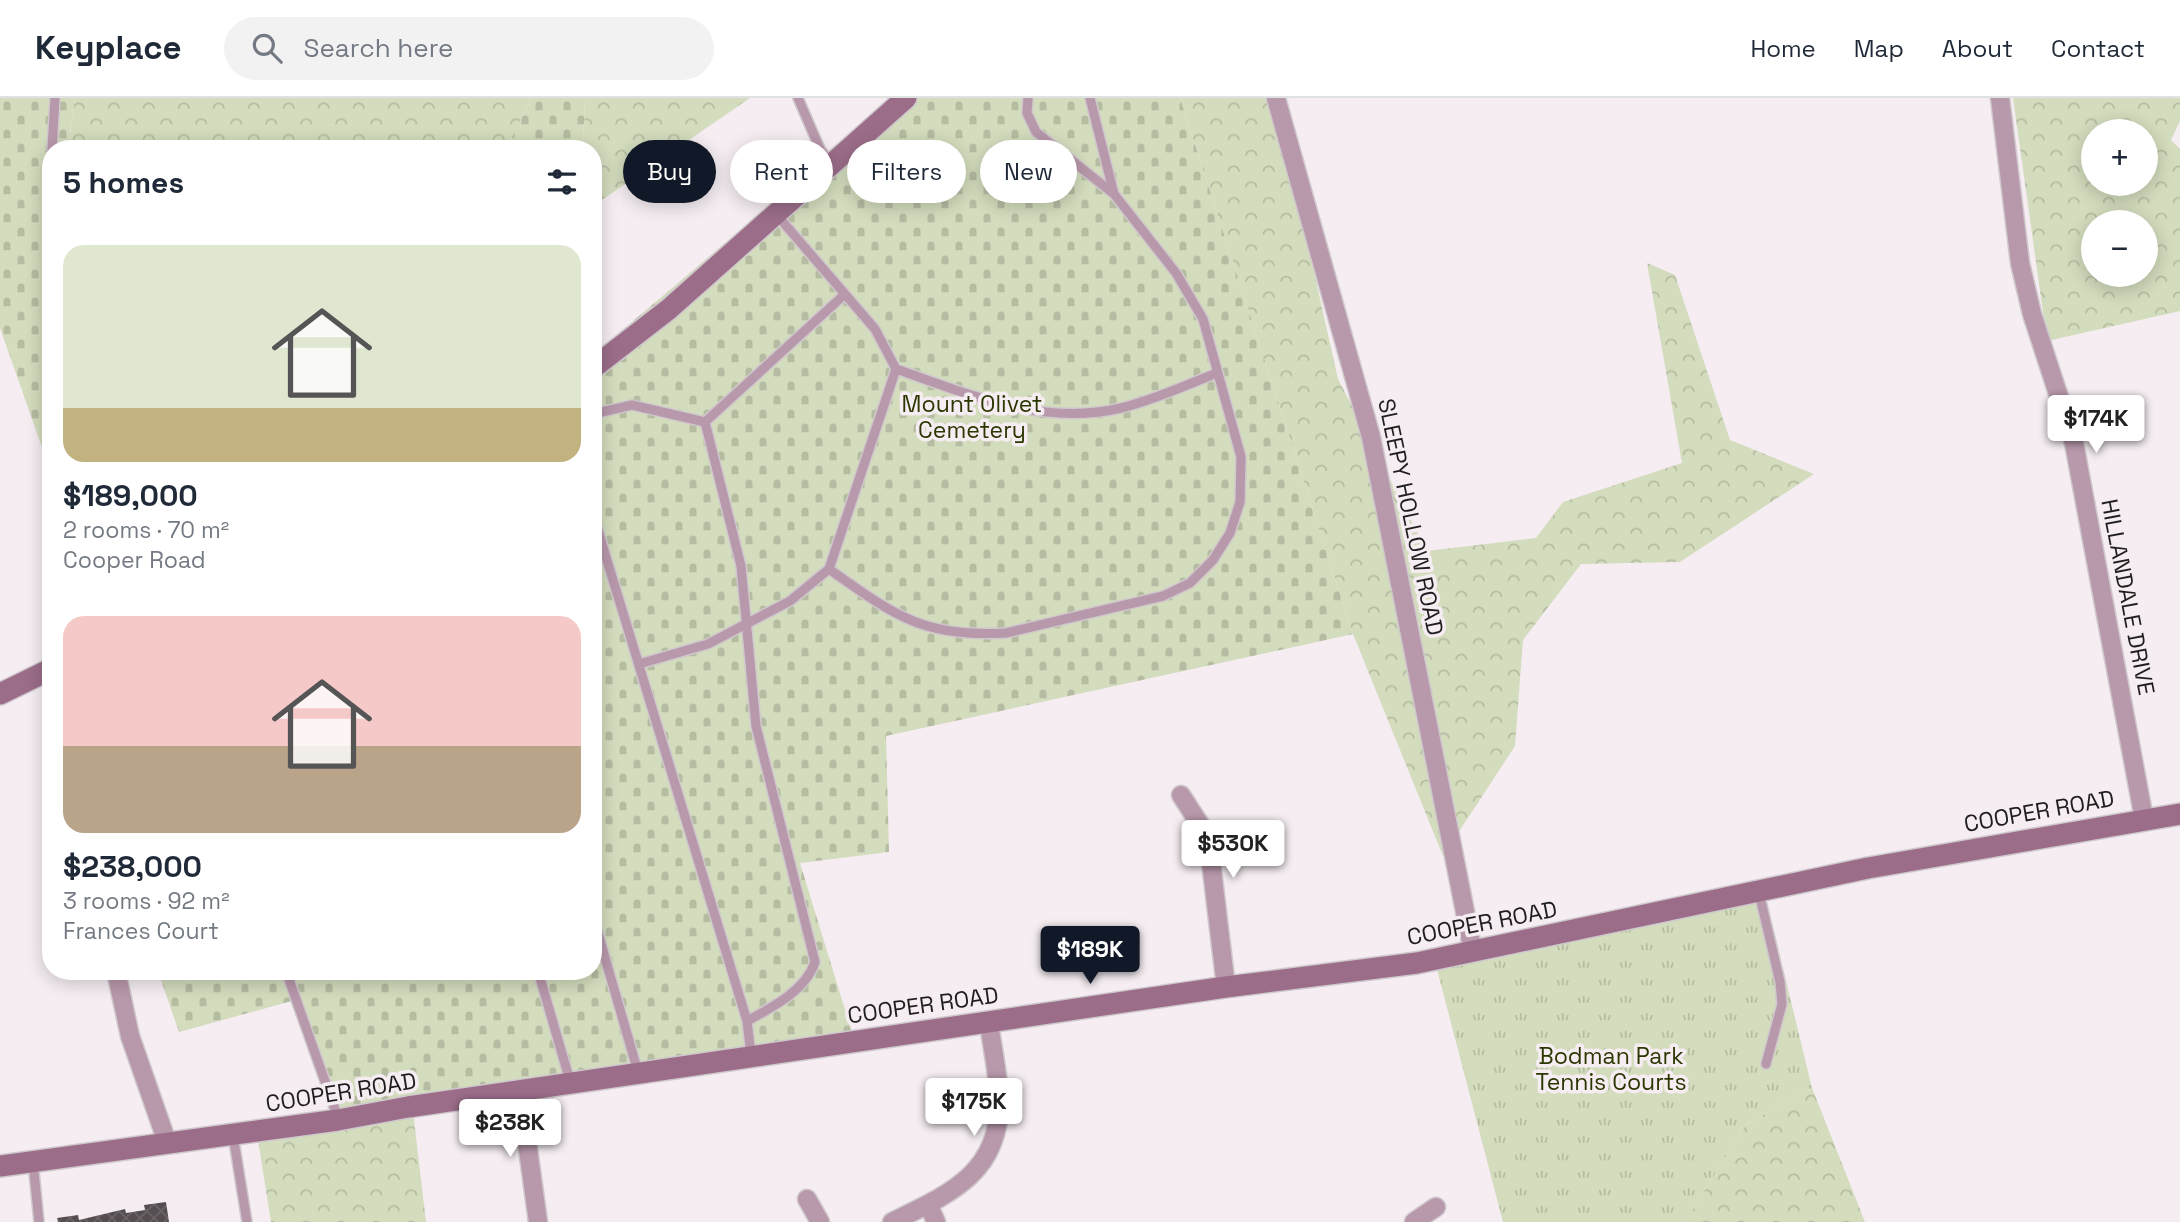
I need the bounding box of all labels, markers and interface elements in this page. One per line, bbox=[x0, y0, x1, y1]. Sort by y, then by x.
search box bbox=[224, 17, 714, 80]
text: Keyplace bbox=[35, 27, 182, 69]
icon: search bbox=[248, 29, 286, 67]
text: Search here bbox=[304, 31, 453, 65]
text: Home bbox=[1750, 33, 1816, 64]
text: Map bbox=[1854, 33, 1904, 64]
text: About bbox=[1942, 33, 2013, 64]
text: Contact bbox=[2051, 33, 2145, 64]
map controls bbox=[2081, 119, 2158, 287]
button: + bbox=[2081, 119, 2158, 196]
chip: Buy bbox=[623, 140, 716, 203]
chip: Rent bbox=[730, 140, 833, 203]
chip: Filters bbox=[847, 140, 966, 203]
chip: New bbox=[980, 140, 1077, 203]
text: 5 homes bbox=[63, 163, 184, 202]
icon: filters bbox=[543, 163, 581, 201]
button: − bbox=[2081, 210, 2158, 287]
icon: home bbox=[259, 290, 385, 416]
park label: Mount Olivet Cemetery bbox=[902, 389, 1042, 445]
street label: SLEEPY HOLLOW ROAD bbox=[1371, 396, 1451, 638]
pin: $174K bbox=[2047, 396, 2145, 455]
text: $174K bbox=[2063, 403, 2129, 433]
text: $189,000 bbox=[63, 476, 198, 515]
street label: HILLANDALE DRIVE bbox=[2094, 496, 2162, 698]
text: 2 rooms · 70 m² bbox=[63, 515, 229, 545]
text: Cooper Road bbox=[63, 545, 206, 575]
icon: home bbox=[259, 661, 385, 787]
street label: COOPER ROAD bbox=[1961, 783, 2117, 839]
pin: $530K bbox=[1184, 820, 1282, 880]
text: $530K bbox=[1197, 828, 1269, 858]
text: $238,000 bbox=[63, 847, 202, 886]
text: 3 rooms · 92 m² bbox=[63, 886, 230, 916]
street label: COOPER ROAD bbox=[1404, 894, 1560, 952]
text: Frances Court bbox=[63, 916, 219, 946]
pin: $189K bbox=[1041, 926, 1139, 986]
text: $189K bbox=[1057, 934, 1123, 964]
street label: COOPER ROAD bbox=[846, 980, 1000, 1030]
park label: Bodman Park Tennis Courts bbox=[1535, 1041, 1687, 1097]
street label: COOPER ROAD bbox=[264, 1065, 418, 1119]
pin: $175K bbox=[925, 1079, 1023, 1138]
text: $175K bbox=[941, 1086, 1007, 1116]
pin: $238K bbox=[461, 1100, 559, 1159]
text: $238K bbox=[475, 1107, 545, 1137]

